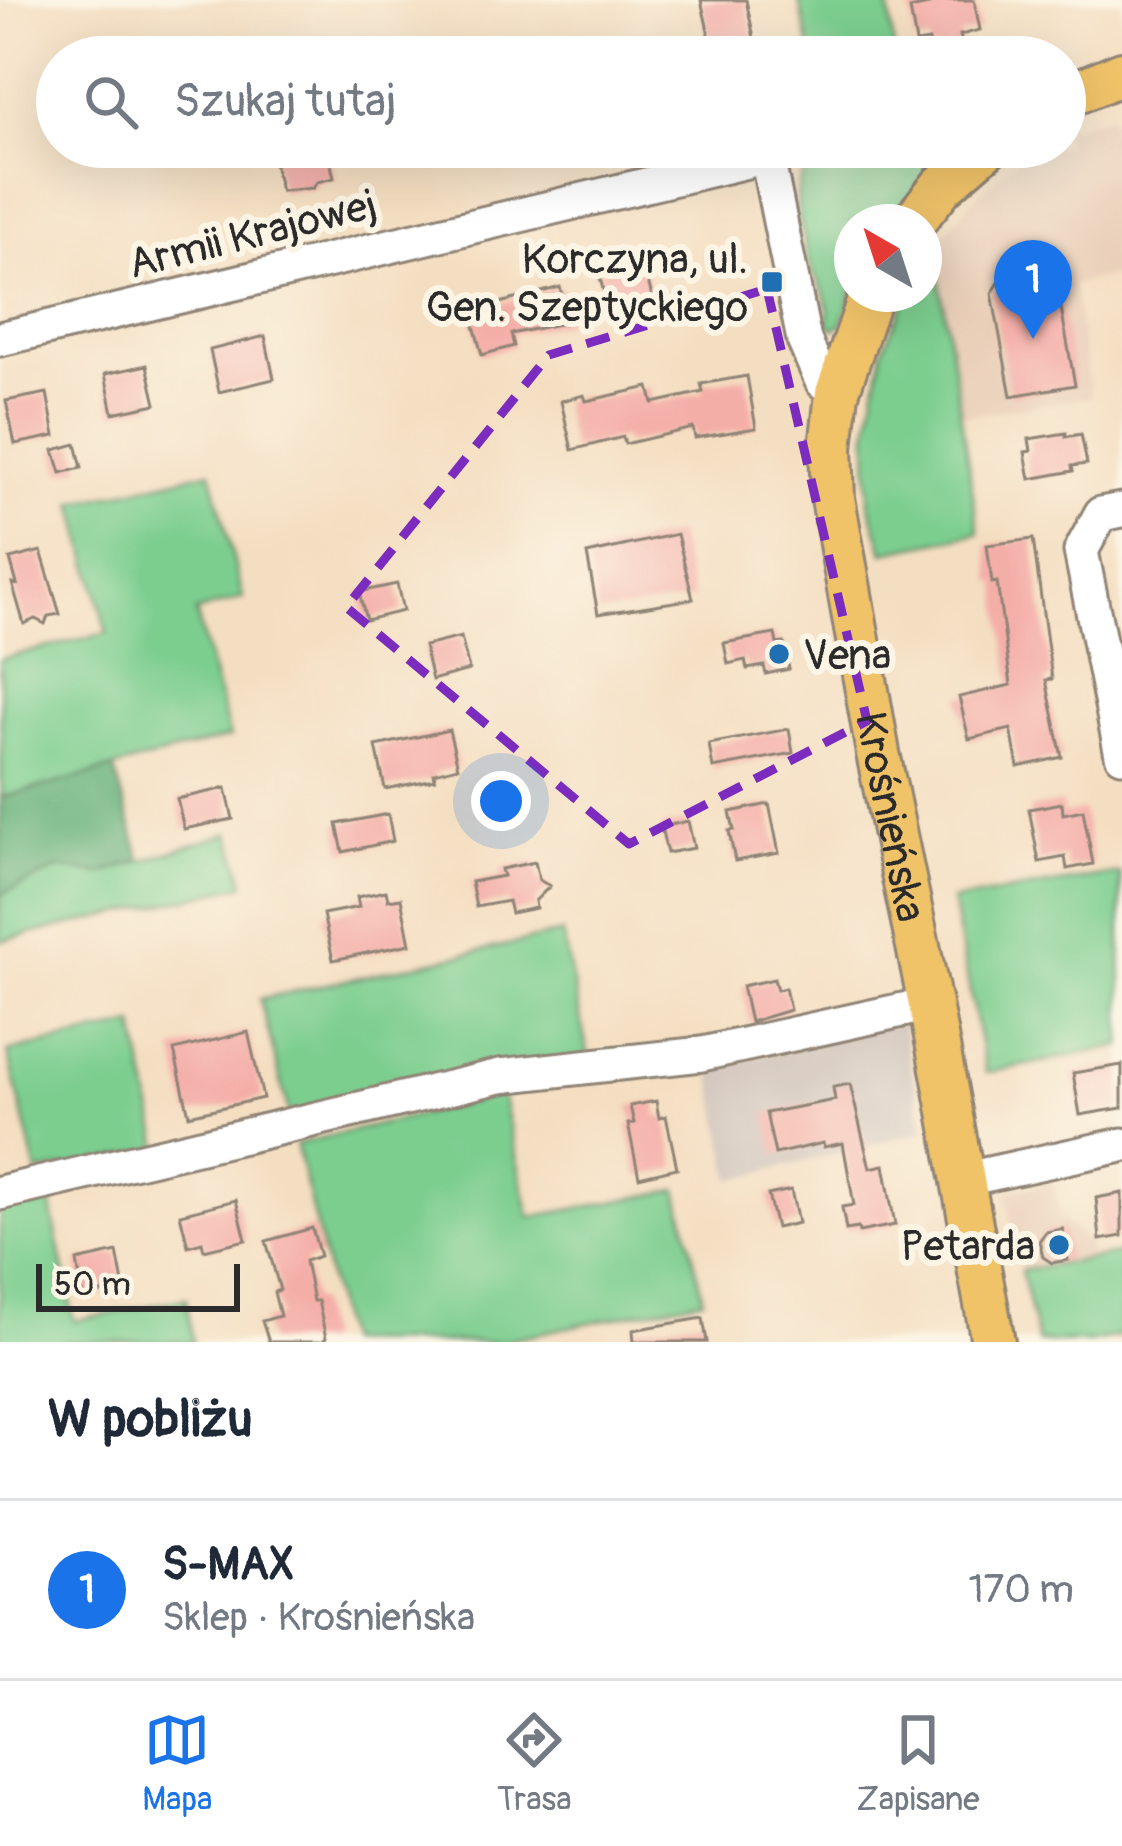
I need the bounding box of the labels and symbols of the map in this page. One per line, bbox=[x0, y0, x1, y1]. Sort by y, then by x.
street label: Armii Krajowej bbox=[123, 179, 382, 291]
north arrow bbox=[834, 204, 942, 312]
place label: Korczyna, ul. Gen. Szeptyckiego bbox=[426, 234, 748, 334]
pin: 1 bbox=[994, 240, 1072, 339]
marker: Korczyna, ul. Gen. Szeptyckiego bbox=[759, 269, 785, 295]
place label: Vena bbox=[803, 630, 891, 682]
marker: Vena bbox=[766, 641, 792, 667]
street label: Krośnieńska bbox=[843, 708, 936, 927]
your location bbox=[471, 771, 531, 831]
place label: Petarda bbox=[900, 1221, 1035, 1273]
marker: Petarda bbox=[1046, 1232, 1072, 1258]
scale bar bbox=[36, 1258, 240, 1311]

